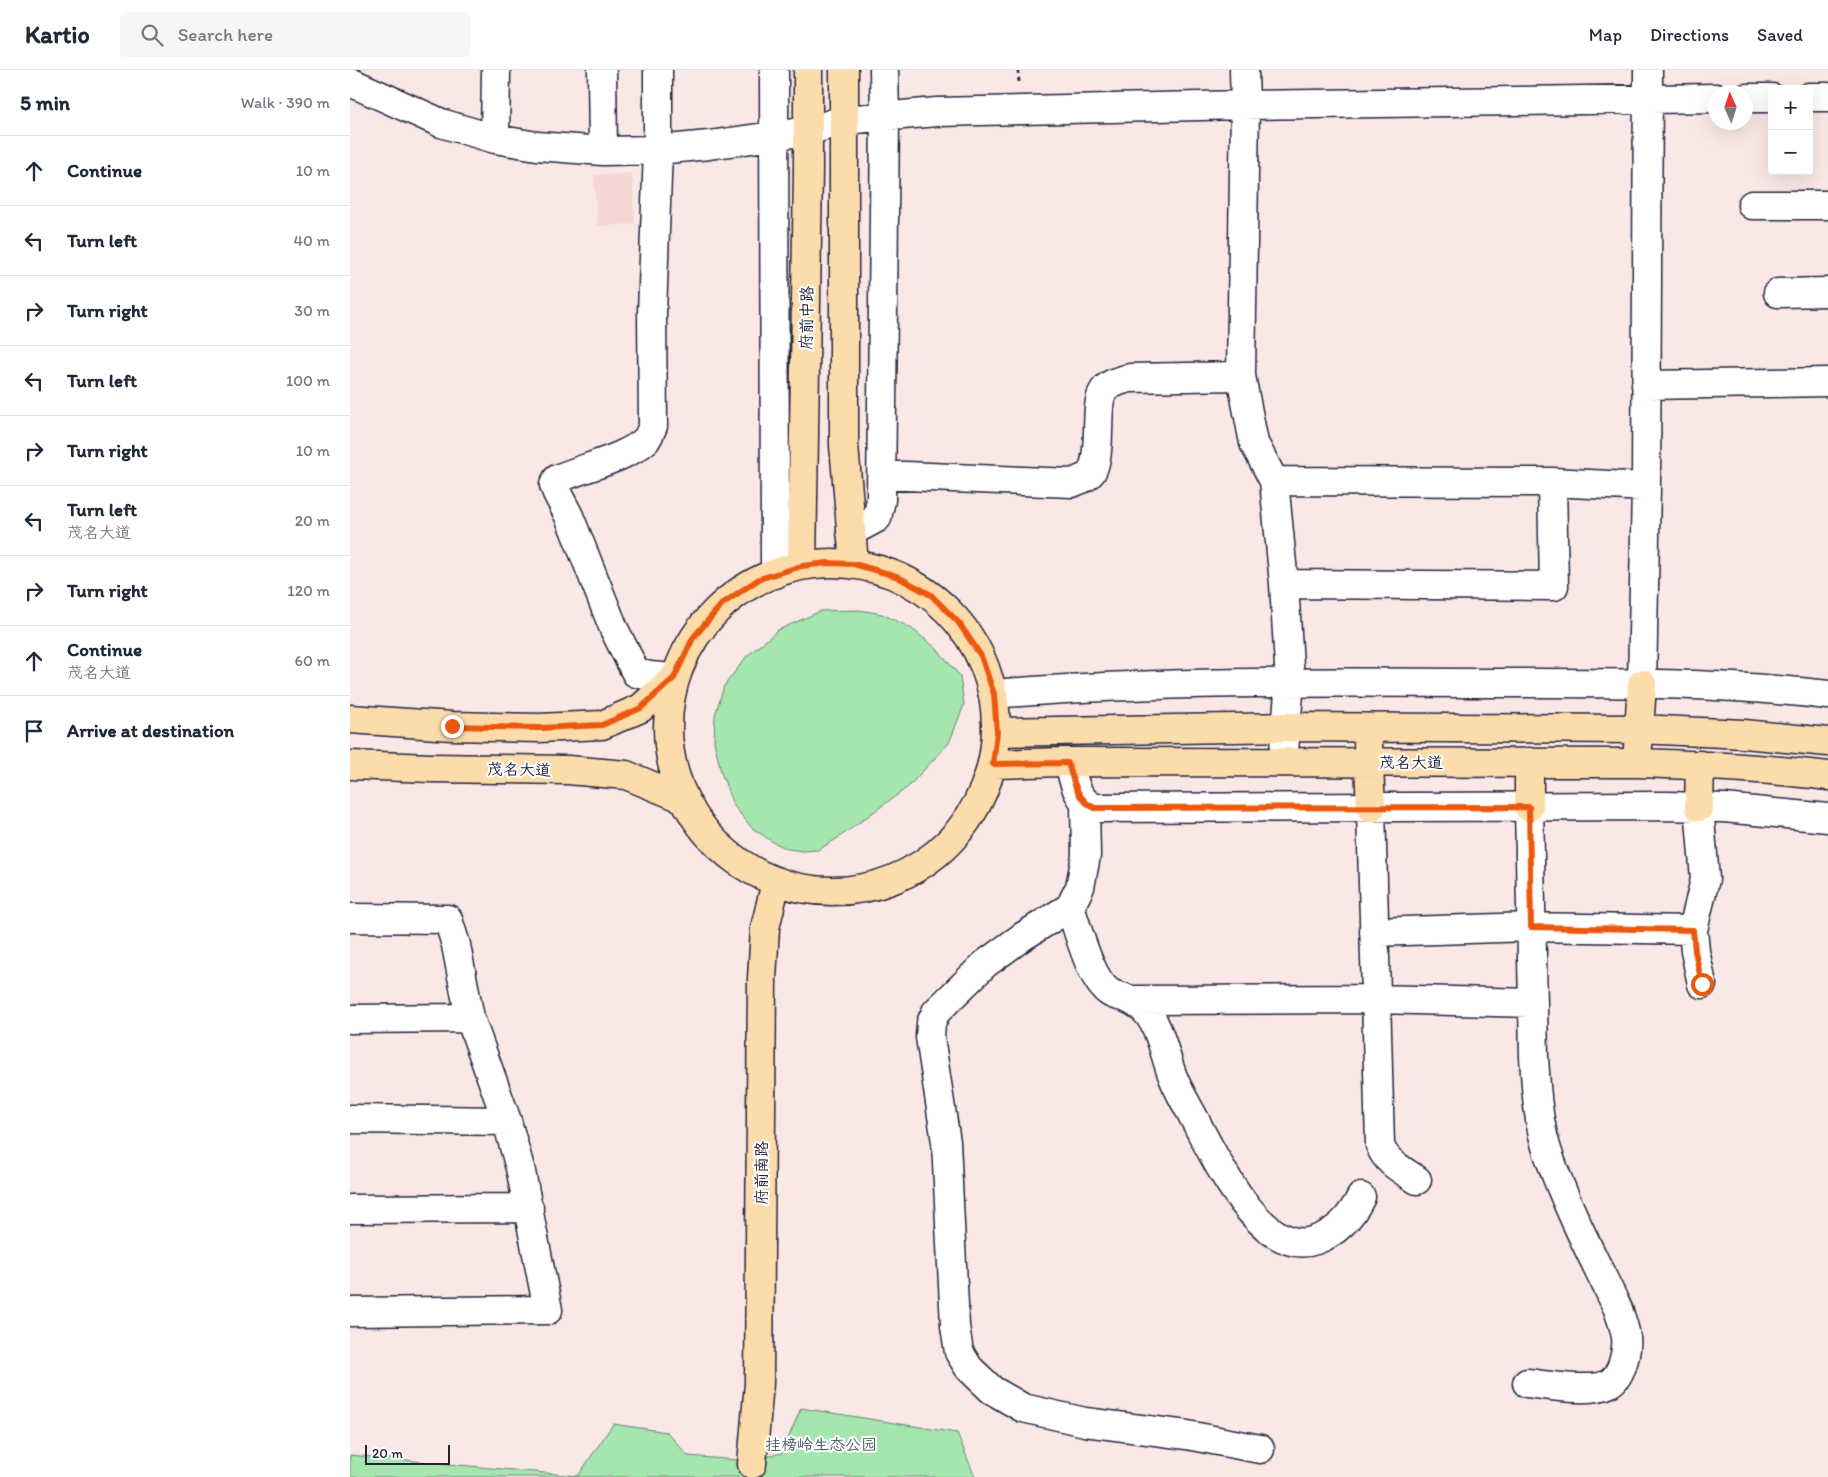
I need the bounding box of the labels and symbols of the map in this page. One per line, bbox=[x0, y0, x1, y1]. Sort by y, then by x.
north arrow bbox=[1708, 85, 1753, 130]
street label: 府前中路 bbox=[796, 286, 817, 350]
route end bbox=[441, 715, 464, 738]
street label: 茂名大道 bbox=[1379, 753, 1443, 772]
street label: 茂名大道 bbox=[487, 759, 551, 780]
route start bbox=[1691, 973, 1714, 996]
street label: 府前南路 bbox=[752, 1141, 771, 1205]
park label: 挂榜岭生态公园 bbox=[765, 1435, 877, 1454]
scale bar bbox=[365, 1442, 450, 1465]

